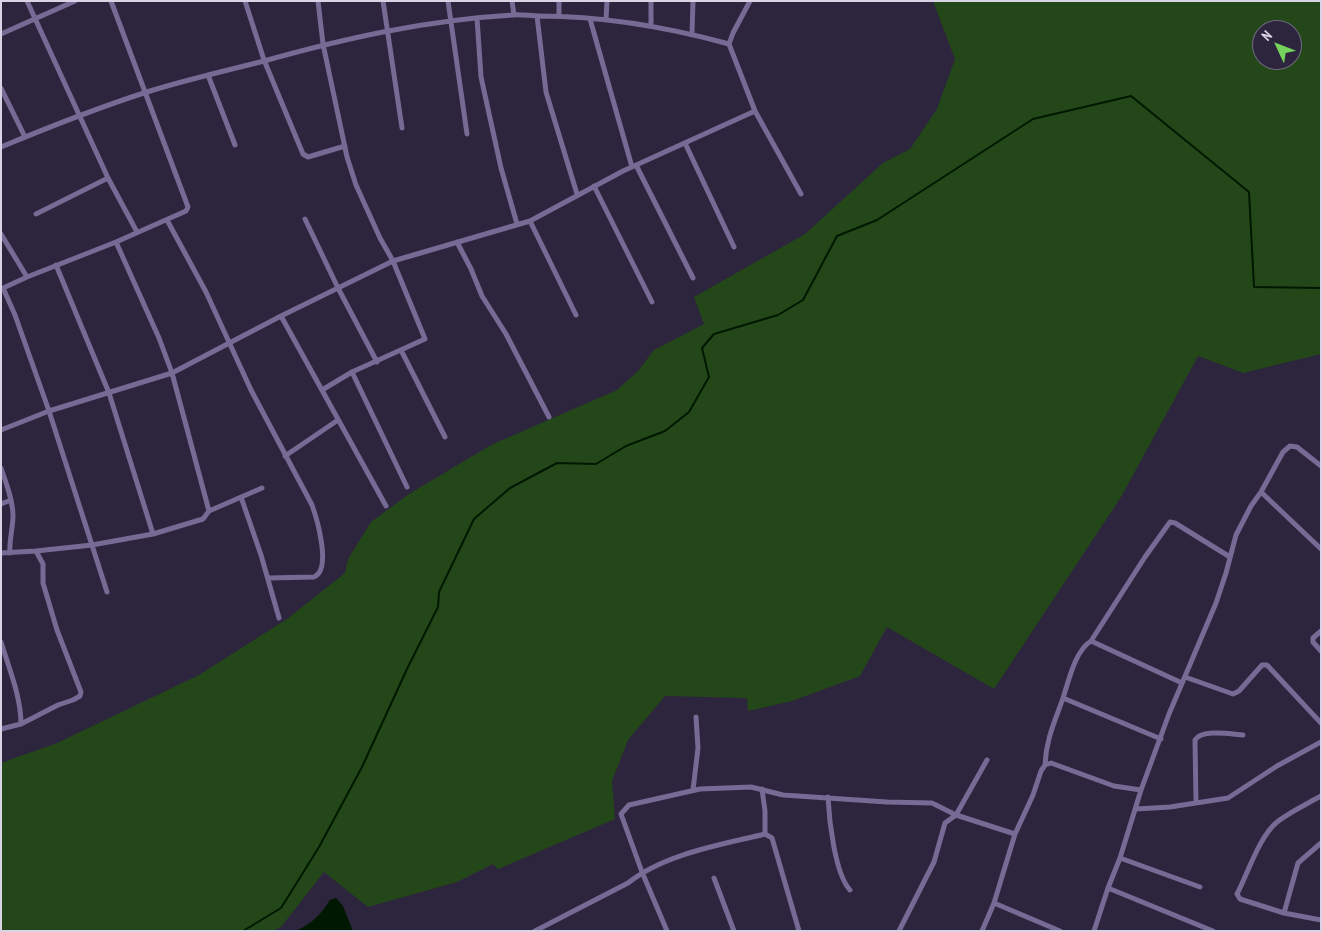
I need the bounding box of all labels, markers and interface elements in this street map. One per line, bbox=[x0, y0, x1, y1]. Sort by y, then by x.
north arrow bbox=[1252, 20, 1302, 70]
text: N bbox=[1258, 27, 1276, 44]

